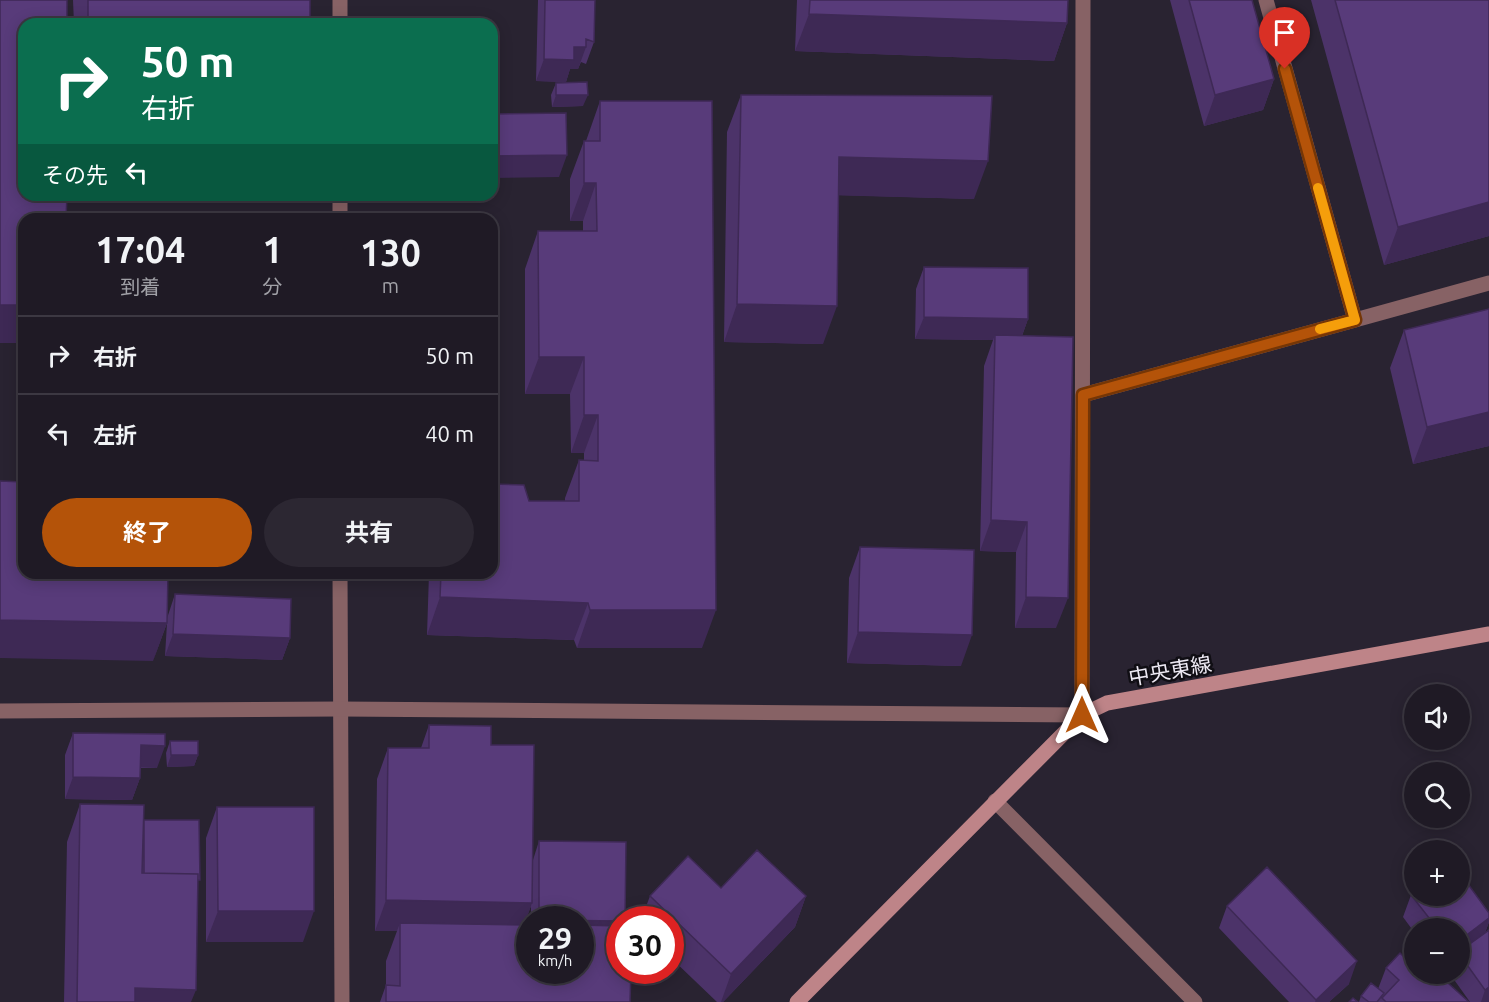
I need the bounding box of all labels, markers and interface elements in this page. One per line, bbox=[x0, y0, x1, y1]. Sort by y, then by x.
pin bbox=[1259, 7, 1310, 69]
icon: arrive bbox=[1268, 16, 1301, 49]
text: 50 m bbox=[141, 38, 235, 85]
icon: right bbox=[42, 42, 120, 120]
text: 右折 bbox=[141, 93, 195, 123]
icon: left bbox=[120, 156, 153, 189]
text: その先 bbox=[42, 162, 108, 187]
text: 17:04 bbox=[95, 229, 185, 270]
text: 1 bbox=[262, 229, 283, 270]
text: 130 bbox=[360, 232, 421, 273]
text: m bbox=[382, 274, 399, 297]
text: 到着 bbox=[120, 275, 160, 298]
text: 分 bbox=[263, 275, 283, 298]
icon: right bbox=[42, 339, 75, 372]
text: 50 m bbox=[425, 343, 474, 368]
text: 右折 bbox=[93, 344, 137, 369]
icon: left bbox=[42, 417, 75, 450]
text: 40 m bbox=[425, 421, 474, 446]
text: 左折 bbox=[93, 422, 137, 447]
button: 終了 bbox=[42, 498, 252, 567]
button: 共有 bbox=[264, 498, 474, 567]
street label: 中央東線 bbox=[1127, 651, 1213, 689]
position arrow bbox=[1050, 683, 1114, 747]
map controls bbox=[1404, 684, 1470, 984]
button: sound bbox=[1404, 684, 1470, 750]
button: search bbox=[1404, 762, 1470, 828]
button: + bbox=[1404, 840, 1470, 906]
speed limit sign: 30 bbox=[606, 906, 684, 984]
button: − bbox=[1404, 918, 1470, 984]
text: 29 bbox=[538, 921, 572, 955]
text: km/h bbox=[538, 952, 572, 969]

